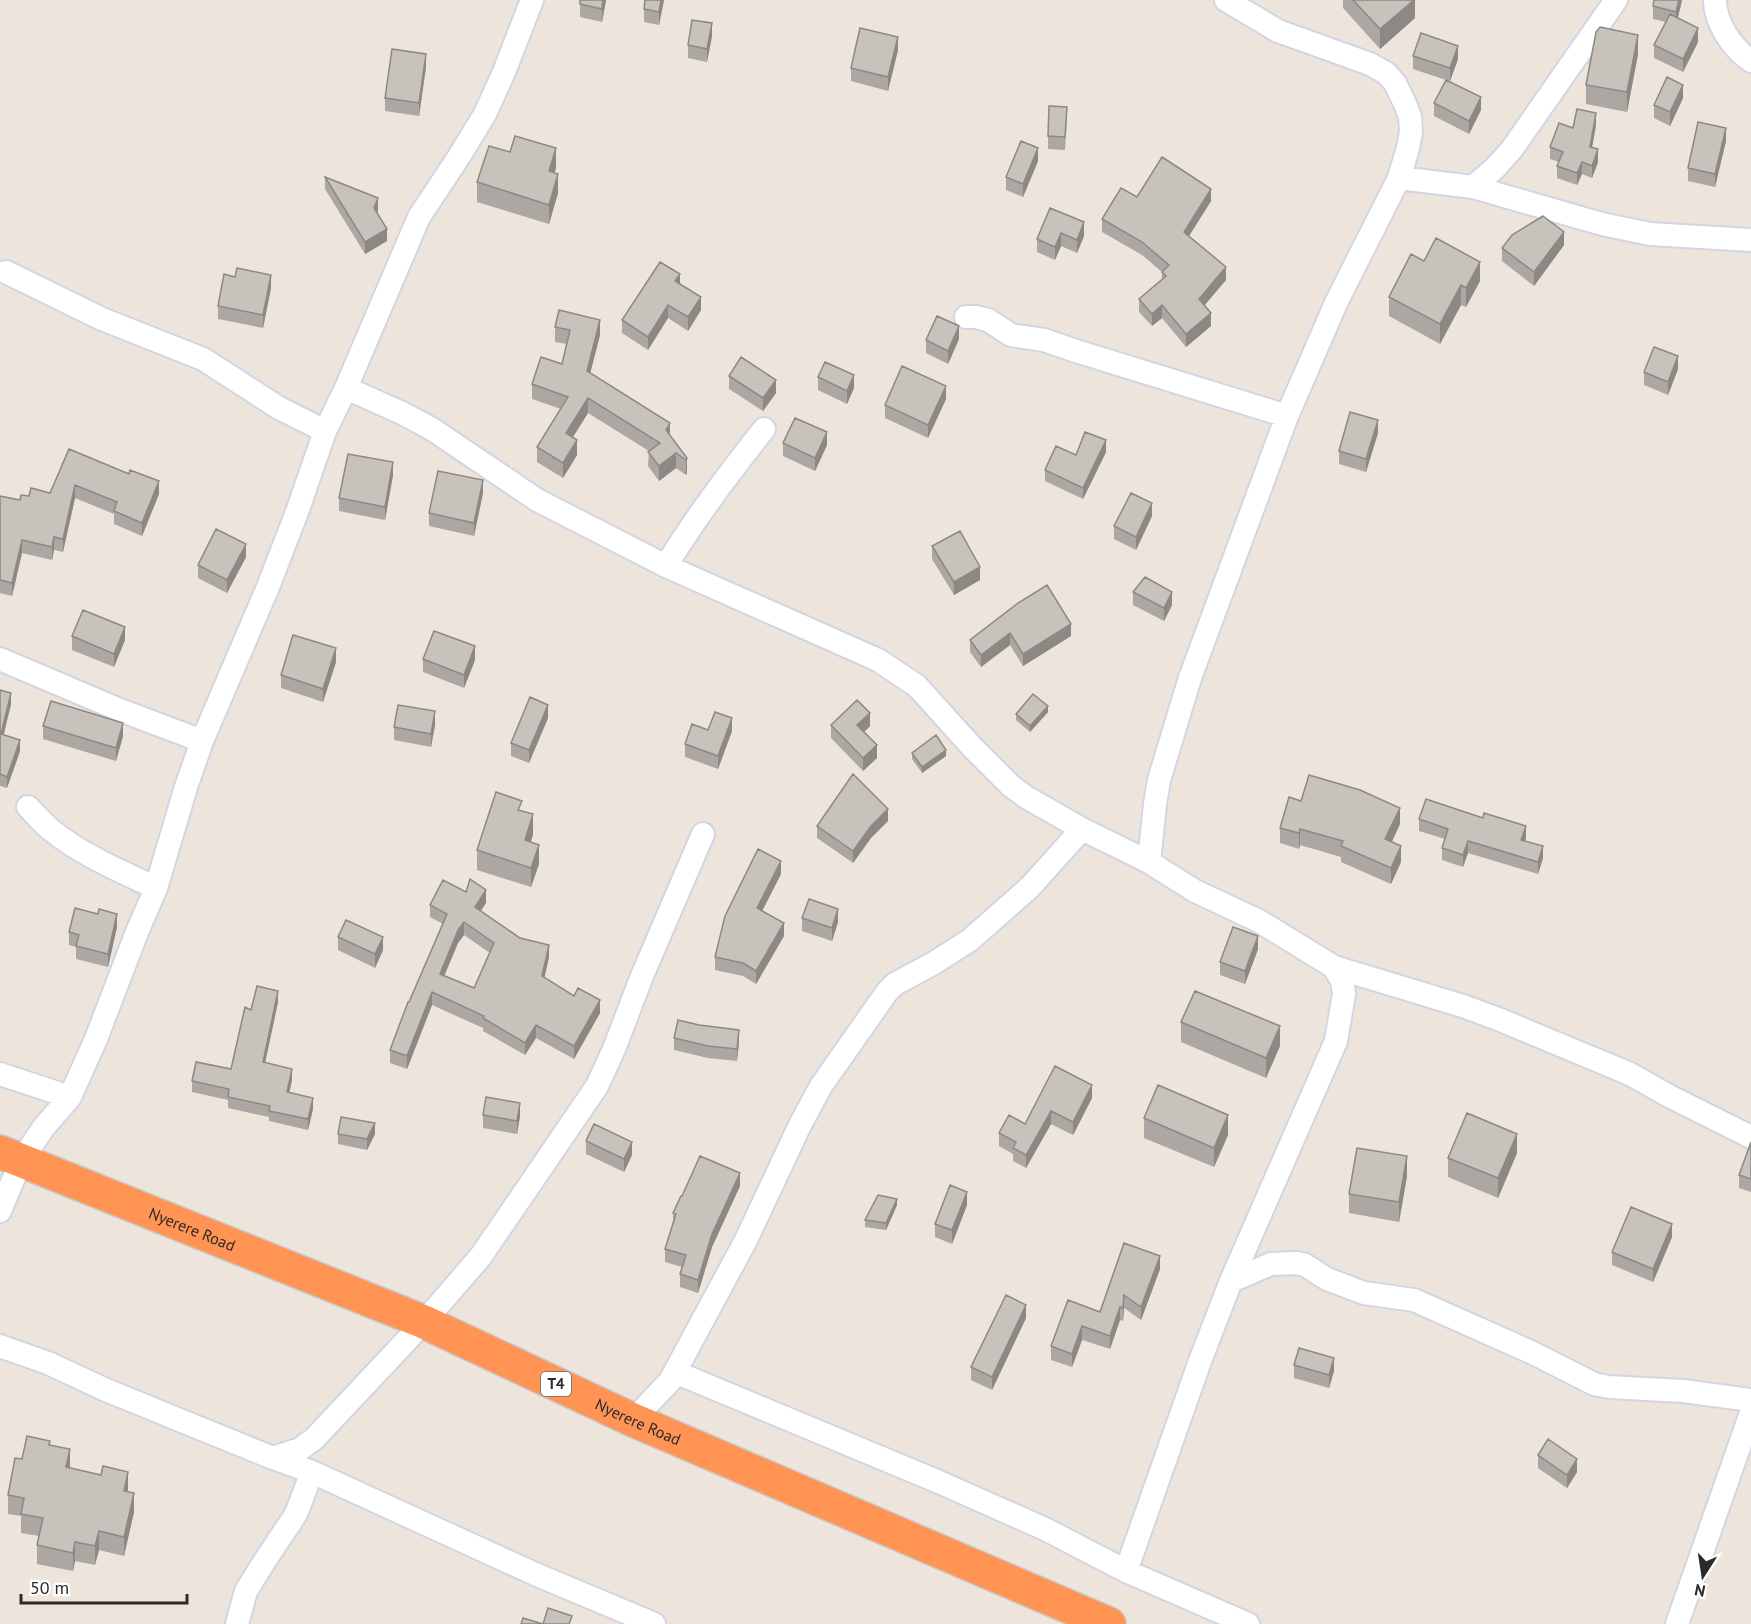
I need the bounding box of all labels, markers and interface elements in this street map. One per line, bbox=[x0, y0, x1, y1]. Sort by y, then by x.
street label: Nyerere Road bbox=[146, 1203, 238, 1255]
road number: T4 bbox=[541, 1372, 571, 1396]
street label: Nyerere Road bbox=[592, 1394, 684, 1449]
north arrow bbox=[1673, 1546, 1733, 1606]
scale bar bbox=[21, 1567, 188, 1605]
text: 50 m bbox=[30, 1576, 69, 1599]
text: N bbox=[1693, 1580, 1707, 1602]

